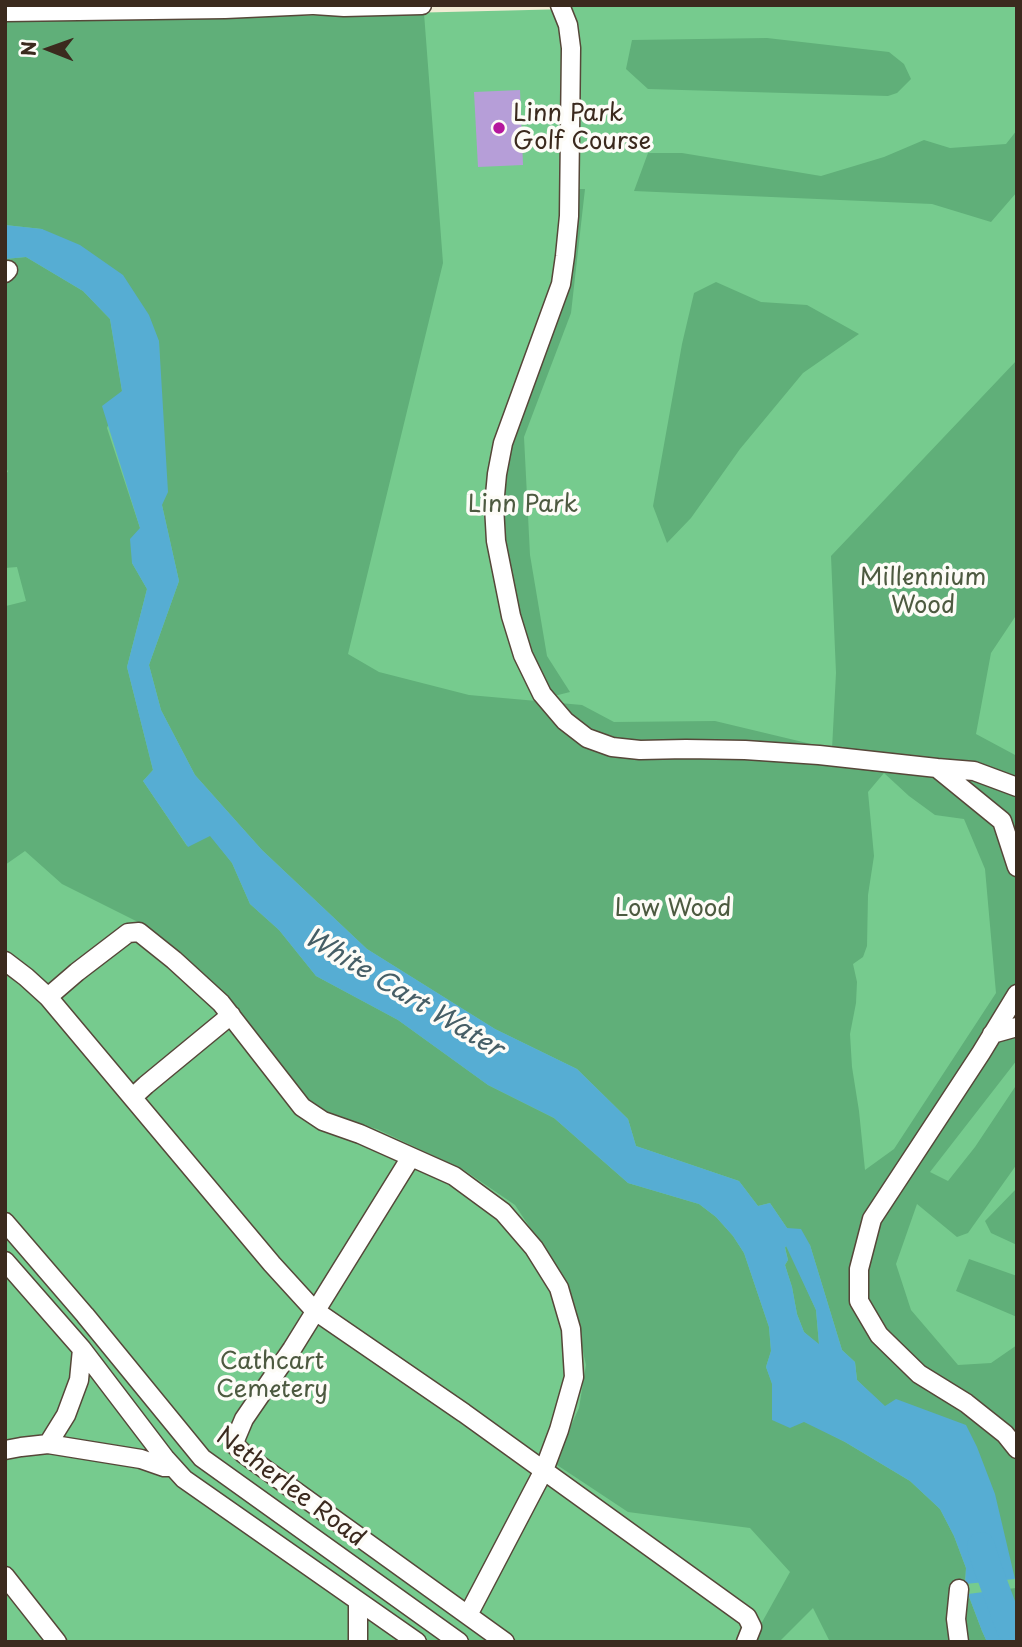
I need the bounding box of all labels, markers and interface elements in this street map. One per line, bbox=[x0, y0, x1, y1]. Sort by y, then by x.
north arrow bbox=[14, 14, 84, 84]
text: N bbox=[14, 41, 42, 56]
place label: Linn Park Golf Course bbox=[513, 100, 651, 156]
marker: Linn Park Golf Course bbox=[491, 120, 507, 136]
park label: Linn Park bbox=[468, 491, 578, 519]
park label: Millennium Wood bbox=[860, 564, 986, 620]
park label: Low Wood bbox=[614, 895, 732, 923]
water label: White Cart Water bbox=[298, 923, 508, 1065]
park label: Cathcart Cemetery bbox=[216, 1348, 328, 1404]
street label: Netherlee Road bbox=[210, 1422, 370, 1554]

